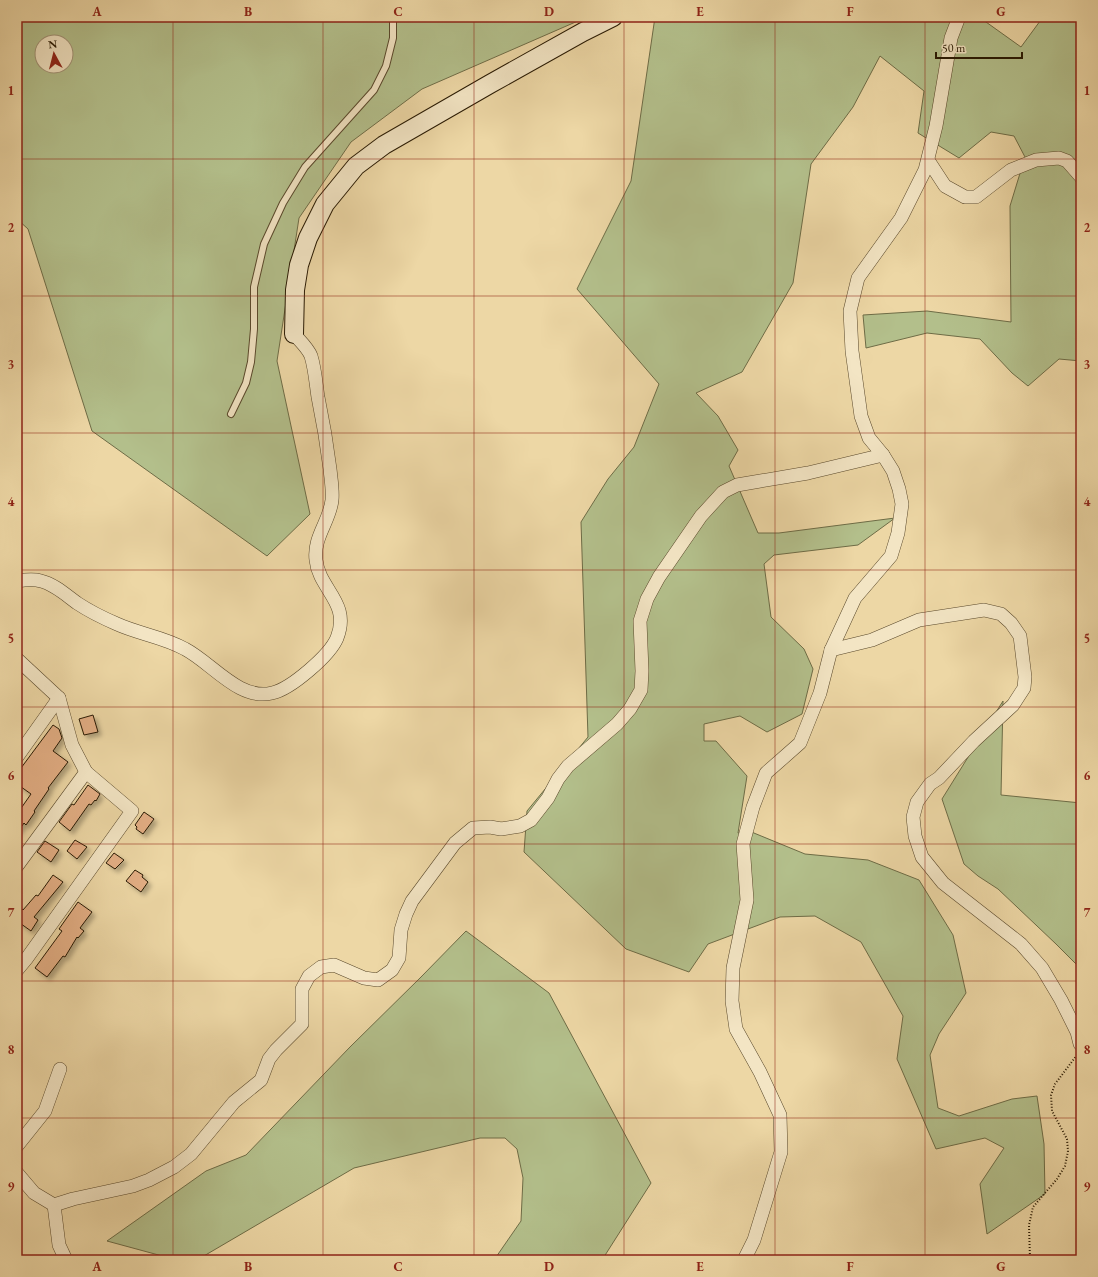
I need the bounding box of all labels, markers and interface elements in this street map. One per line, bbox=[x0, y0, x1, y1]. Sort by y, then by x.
text: A bbox=[91, 3, 102, 20]
text: B bbox=[244, 3, 252, 20]
text: C bbox=[393, 3, 403, 20]
text: D bbox=[544, 3, 554, 20]
text: E bbox=[696, 3, 704, 20]
text: F bbox=[846, 3, 854, 20]
text: G bbox=[996, 3, 1006, 20]
north arrow bbox=[34, 34, 74, 74]
scale bar bbox=[936, 34, 1022, 60]
text: N bbox=[48, 37, 58, 52]
text: 50 m bbox=[942, 40, 966, 56]
text: 1 bbox=[8, 82, 15, 99]
text: 1 bbox=[1084, 82, 1091, 99]
text: 2 bbox=[8, 219, 15, 236]
text: 2 bbox=[1084, 219, 1091, 236]
text: 3 bbox=[8, 356, 15, 373]
text: 3 bbox=[1084, 356, 1091, 373]
text: 4 bbox=[8, 493, 15, 510]
text: 4 bbox=[1084, 493, 1091, 510]
text: 5 bbox=[8, 630, 14, 647]
text: 5 bbox=[1084, 630, 1090, 647]
text: 6 bbox=[8, 767, 15, 784]
text: 6 bbox=[1084, 767, 1091, 784]
text: 7 bbox=[8, 904, 15, 921]
text: 7 bbox=[1084, 904, 1091, 921]
text: 8 bbox=[8, 1041, 15, 1058]
text: 8 bbox=[1084, 1041, 1091, 1058]
text: 9 bbox=[8, 1178, 15, 1195]
text: 9 bbox=[1084, 1178, 1091, 1195]
text: A bbox=[91, 1258, 102, 1275]
text: B bbox=[244, 1258, 252, 1275]
text: C bbox=[393, 1258, 403, 1275]
text: D bbox=[544, 1258, 554, 1275]
text: E bbox=[696, 1258, 704, 1275]
text: F bbox=[846, 1258, 854, 1275]
text: G bbox=[996, 1258, 1006, 1275]

